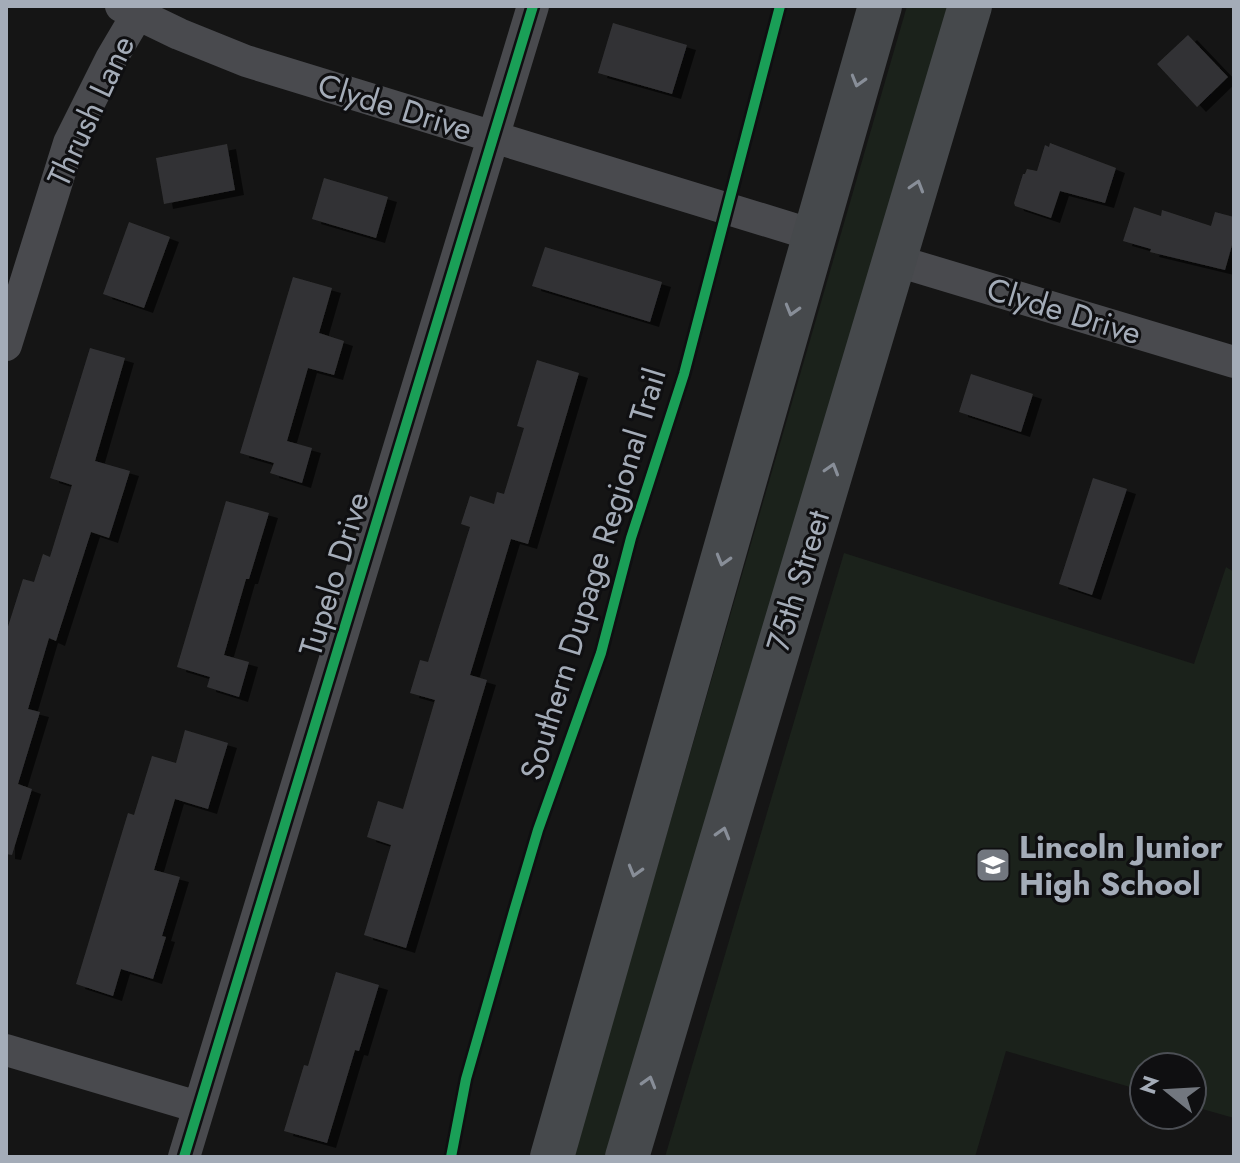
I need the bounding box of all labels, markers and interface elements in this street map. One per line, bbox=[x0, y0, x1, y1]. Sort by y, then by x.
street label: Thrush Lane bbox=[36, 28, 146, 194]
street label: Clyde Drive bbox=[312, 62, 478, 152]
one-way arrow bbox=[851, 73, 867, 87]
one-way arrow bbox=[908, 179, 924, 193]
street label: Clyde Drive bbox=[981, 266, 1147, 356]
one-way arrow bbox=[785, 302, 801, 316]
street label: Southern Dupage Regional Trail bbox=[508, 362, 678, 786]
one-way arrow bbox=[823, 462, 839, 476]
street label: Tupelo Drive bbox=[287, 486, 381, 662]
street label: 75th Street bbox=[755, 505, 841, 657]
one-way arrow bbox=[715, 553, 732, 567]
place label: Lincoln Junior High School bbox=[1019, 824, 1223, 907]
one-way arrow bbox=[714, 826, 730, 840]
school or university icon: Lincoln Junior High School bbox=[974, 846, 1012, 884]
one-way arrow bbox=[628, 863, 644, 877]
north arrow bbox=[1128, 1051, 1208, 1131]
text: N bbox=[1131, 1072, 1167, 1098]
one-way arrow bbox=[640, 1076, 656, 1090]

